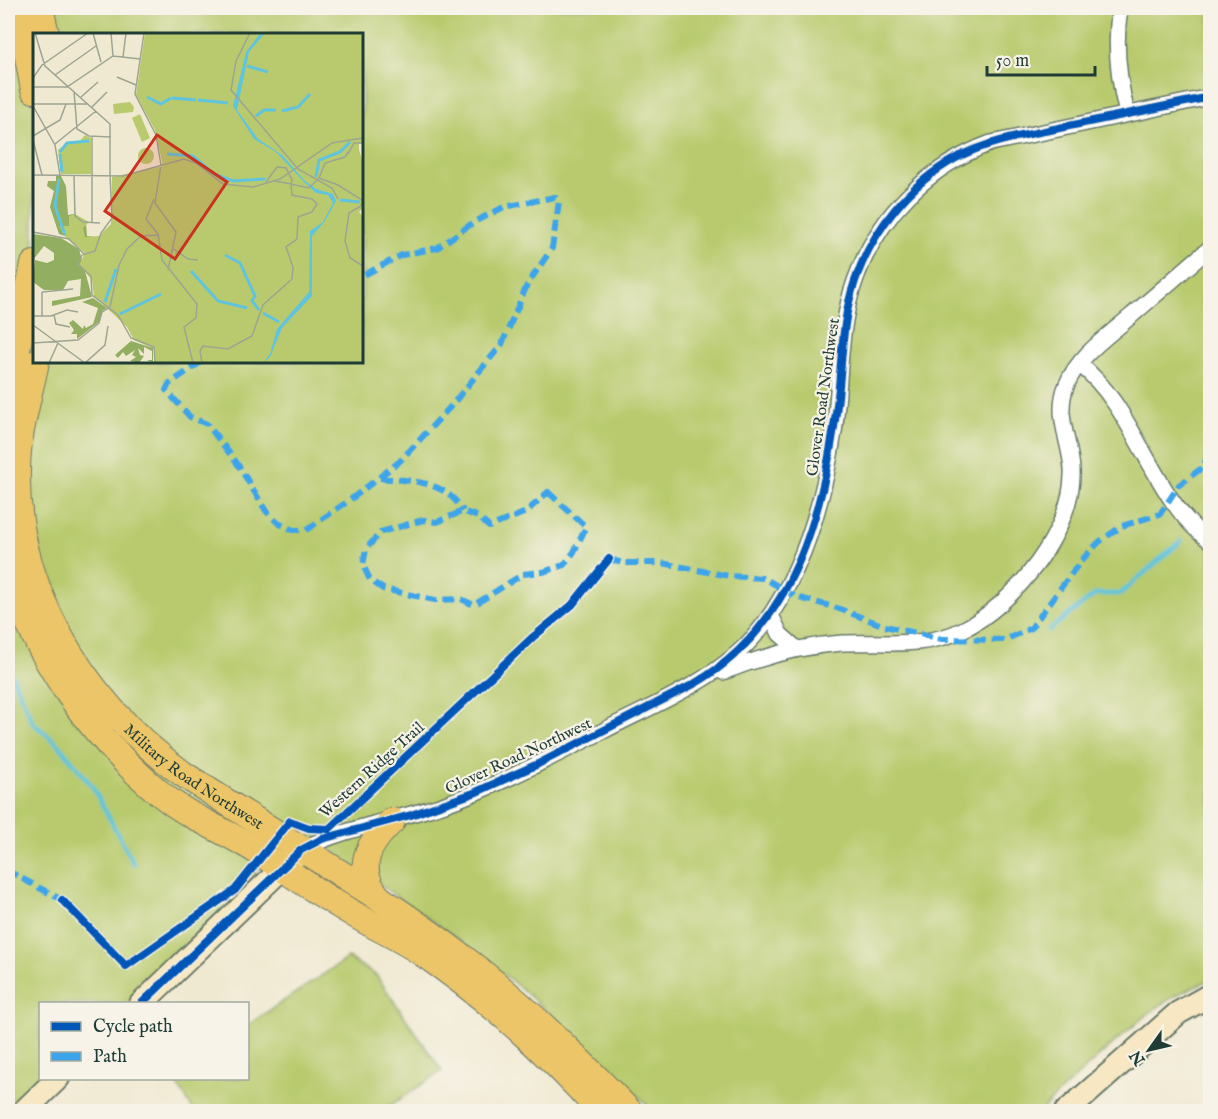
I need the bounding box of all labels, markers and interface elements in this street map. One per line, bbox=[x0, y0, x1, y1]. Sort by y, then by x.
inset map bbox=[33, 33, 363, 363]
scale bar bbox=[987, 39, 1095, 77]
text: 50 m bbox=[996, 50, 1029, 73]
street label: Glover Road Northwest bbox=[803, 316, 845, 478]
street label: Glover Road Northwest bbox=[442, 714, 596, 800]
street label: Western Ridge Trail bbox=[316, 718, 429, 823]
street label: Military Road Northwest bbox=[119, 720, 267, 835]
legend bbox=[39, 1002, 249, 1080]
text: Cycle path bbox=[93, 1016, 173, 1039]
north arrow bbox=[1119, 1020, 1179, 1080]
text: Path bbox=[93, 1046, 127, 1069]
text: N bbox=[1126, 1046, 1151, 1069]

